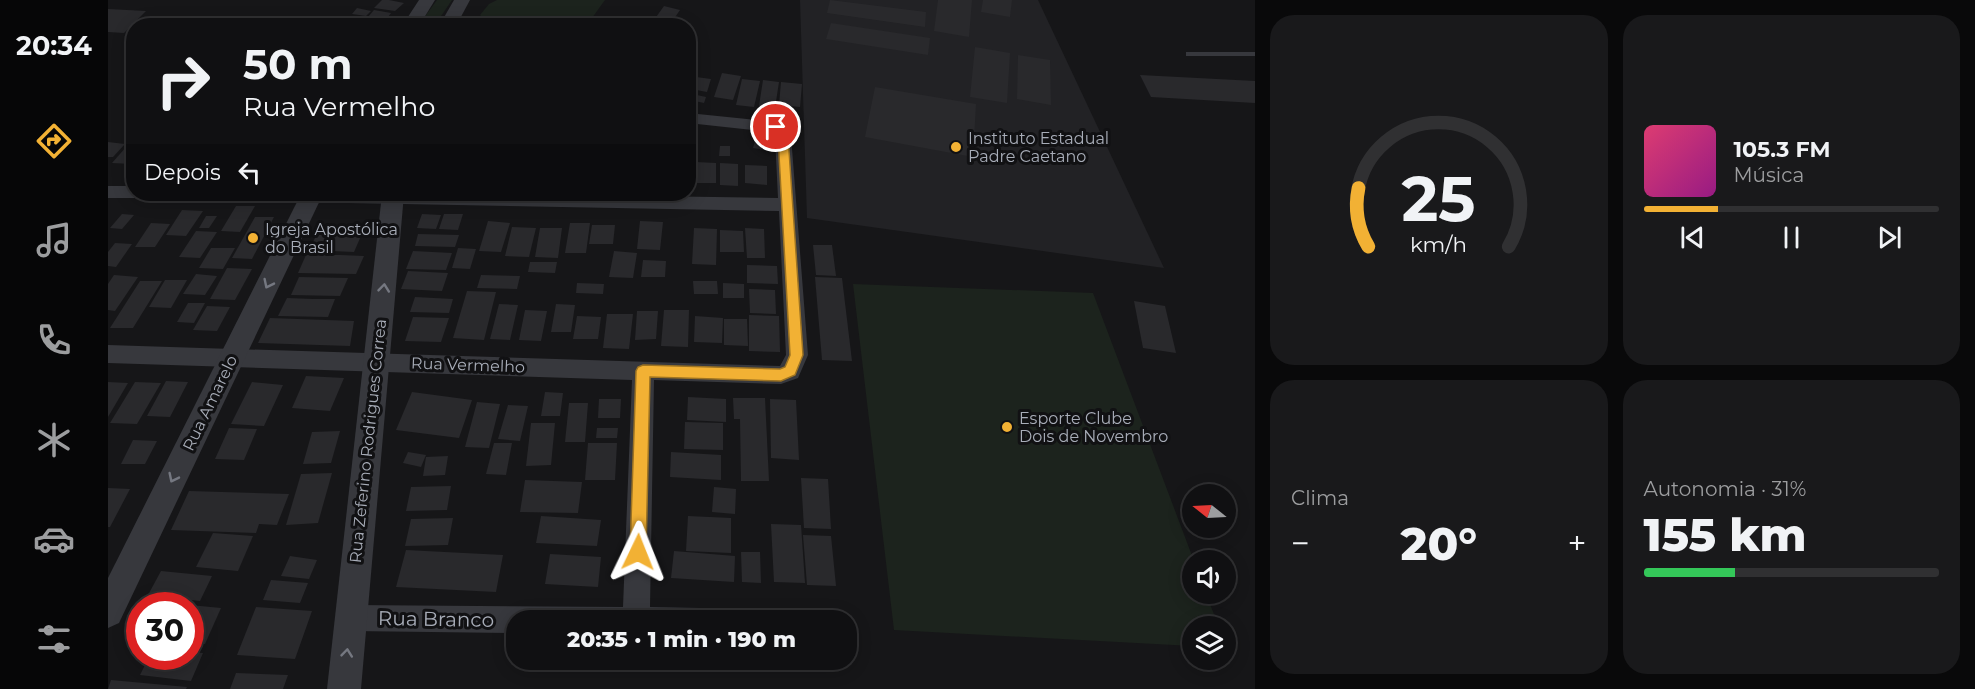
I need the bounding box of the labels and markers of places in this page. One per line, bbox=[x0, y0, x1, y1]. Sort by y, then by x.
pin bbox=[750, 101, 801, 152]
place label: Instituto Estadual Padre Caetano bbox=[968, 129, 1109, 166]
marker: Instituto Estadual Padre Caetano bbox=[949, 140, 963, 154]
place label: Igreja Apostólica do Brasil bbox=[265, 220, 398, 257]
marker: Igreja Apostólica do Brasil bbox=[246, 231, 260, 245]
place label: Esporte Clube Dois de Novembro bbox=[1019, 409, 1168, 446]
marker: Esporte Clube Dois de Novembro bbox=[1000, 420, 1014, 434]

